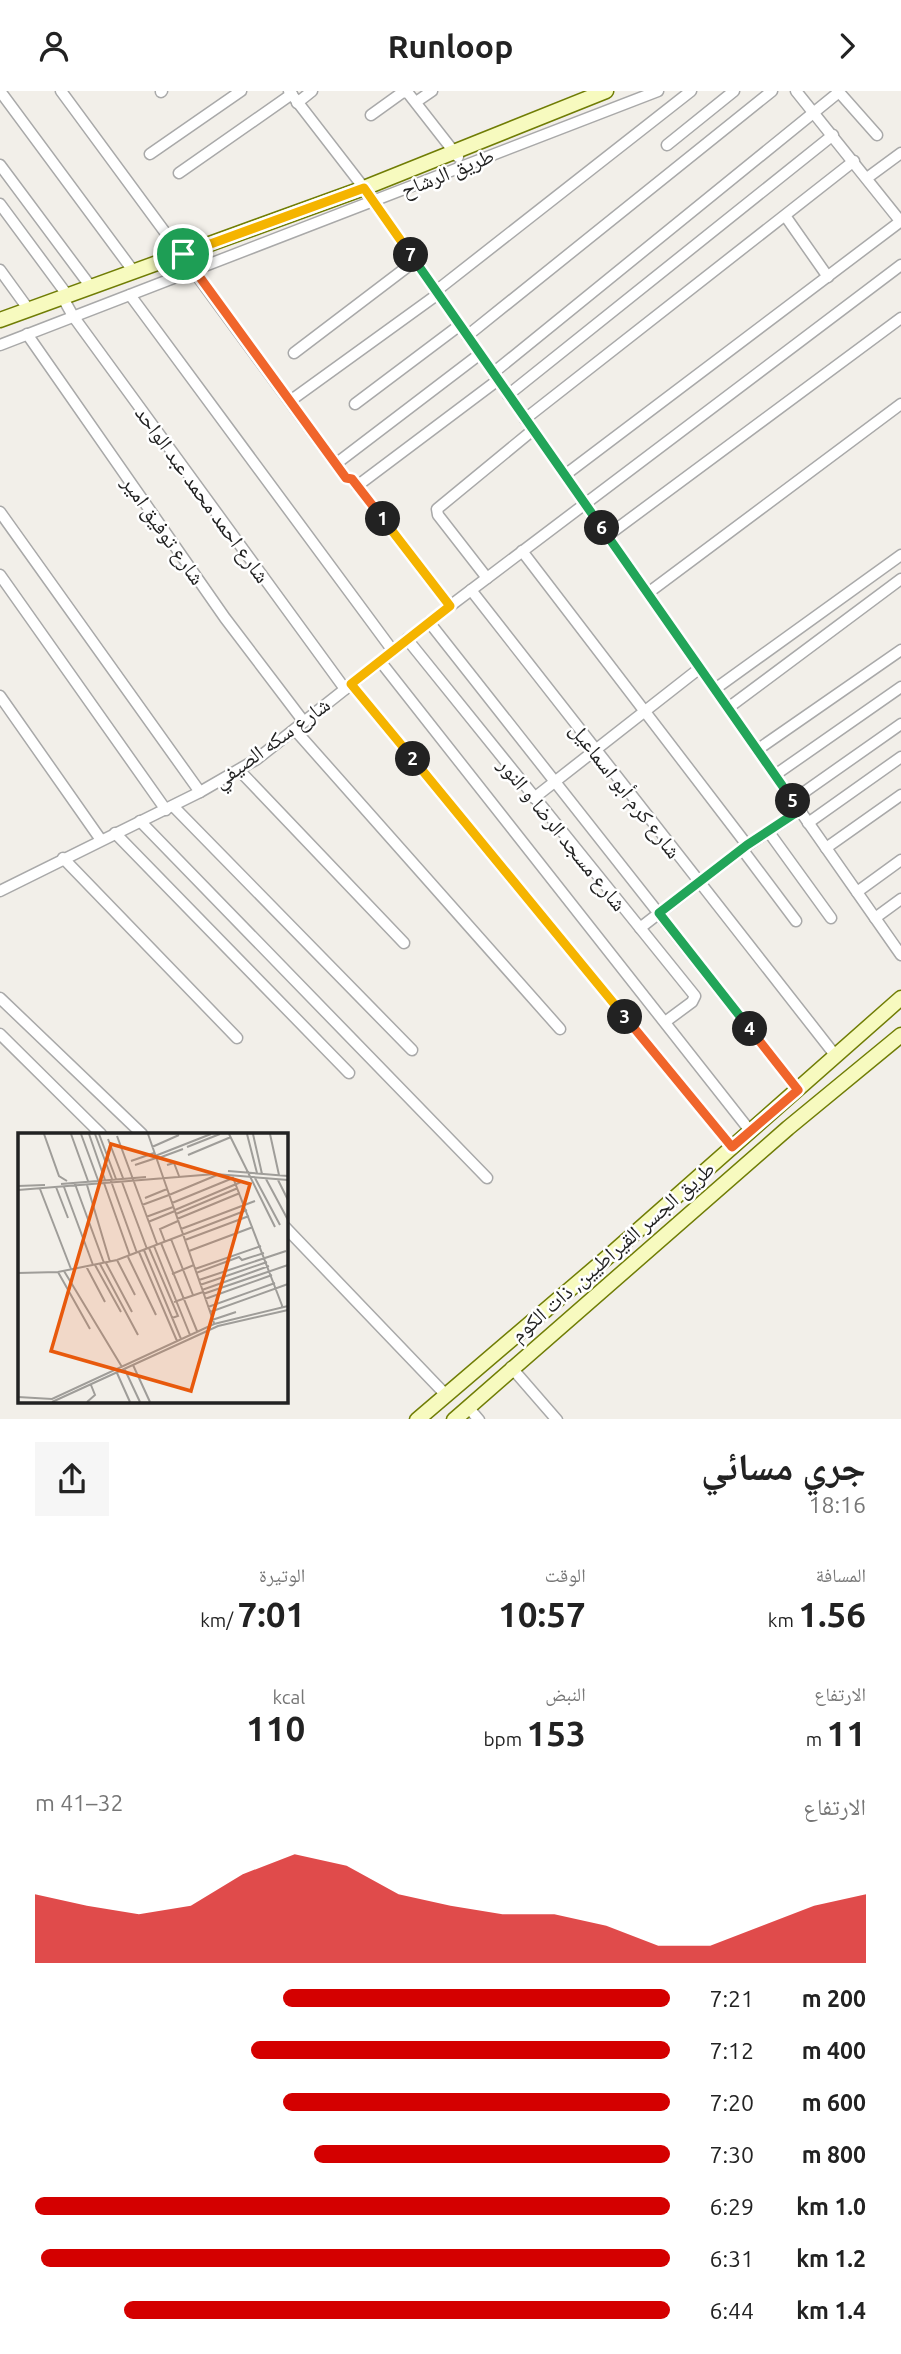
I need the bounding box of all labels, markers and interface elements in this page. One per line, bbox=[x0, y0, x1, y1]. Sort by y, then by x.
icon: person bbox=[35, 27, 73, 65]
icon: forward bbox=[828, 27, 866, 65]
text: Runloop bbox=[388, 28, 513, 64]
street label: طريق الرشاح bbox=[397, 142, 498, 203]
pin bbox=[153, 224, 213, 284]
icon: arrive bbox=[164, 235, 202, 273]
pin: 7 bbox=[394, 237, 428, 273]
text: 7 bbox=[405, 243, 416, 265]
street label: شارع احمد محمد عبد الواحد bbox=[129, 401, 275, 588]
street label: شارع توفيق امير bbox=[116, 470, 210, 590]
pin: 1 bbox=[366, 501, 400, 537]
text: 1 bbox=[377, 507, 388, 529]
pin: 6 bbox=[584, 511, 620, 545]
text: 6 bbox=[596, 516, 607, 538]
street label: شارع سكه الصيفي bbox=[208, 692, 337, 797]
street label: شارع كرم أبو اسماعيل bbox=[563, 717, 686, 865]
pin: 2 bbox=[396, 741, 430, 777]
text: 2 bbox=[407, 747, 418, 769]
street label: شارع مسجد الرضا و النور bbox=[492, 752, 632, 917]
pin: 5 bbox=[776, 783, 810, 819]
text: 5 bbox=[787, 789, 798, 811]
pin: 3 bbox=[608, 999, 642, 1035]
text: 3 bbox=[619, 1005, 630, 1027]
pin: 4 bbox=[732, 1011, 768, 1047]
text: 4 bbox=[744, 1017, 755, 1039]
inset map bbox=[18, 1133, 287, 1402]
street label: طريق الجسر القيراطيين, ذات الكوم bbox=[505, 1156, 721, 1348]
button: share bbox=[35, 1442, 109, 1516]
text: جري مسائي bbox=[701, 1445, 866, 1487]
text: 18:16 bbox=[808, 1492, 866, 1517]
text: الوتيرة bbox=[259, 1564, 305, 1586]
text: الوقت bbox=[545, 1564, 586, 1586]
text: المسافة bbox=[816, 1564, 866, 1586]
text: 7:01 bbox=[238, 1594, 305, 1634]
text: 10:57 bbox=[498, 1594, 586, 1634]
text: 1.56 bbox=[798, 1594, 866, 1634]
text: /km bbox=[200, 1609, 238, 1631]
text: km bbox=[768, 1609, 798, 1631]
text: النبض bbox=[545, 1683, 586, 1705]
text: الارتفاع bbox=[814, 1683, 866, 1705]
text: kcal bbox=[273, 1686, 305, 1708]
text: 110 bbox=[246, 1708, 305, 1748]
text: 153 bbox=[526, 1713, 586, 1753]
text: 11 bbox=[827, 1713, 866, 1753]
text: bpm bbox=[483, 1728, 526, 1750]
text: m bbox=[806, 1728, 827, 1750]
text: 32–41 m bbox=[35, 1790, 123, 1815]
text: الارتفاع bbox=[803, 1794, 866, 1819]
text: 7:21 bbox=[709, 1986, 754, 2011]
text: 200 m bbox=[802, 1986, 866, 2011]
text: 7:12 bbox=[709, 2038, 754, 2063]
text: 400 m bbox=[802, 2038, 866, 2063]
text: 7:20 bbox=[709, 2090, 754, 2115]
text: 600 m bbox=[802, 2090, 866, 2115]
text: 7:30 bbox=[709, 2142, 754, 2167]
text: 800 m bbox=[802, 2142, 866, 2167]
text: 6:29 bbox=[709, 2194, 754, 2219]
text: 1.0 km bbox=[796, 2194, 866, 2219]
text: 6:31 bbox=[709, 2246, 754, 2271]
text: 1.2 km bbox=[796, 2246, 866, 2271]
text: 6:44 bbox=[709, 2298, 754, 2323]
text: 1.4 km bbox=[796, 2298, 866, 2323]

